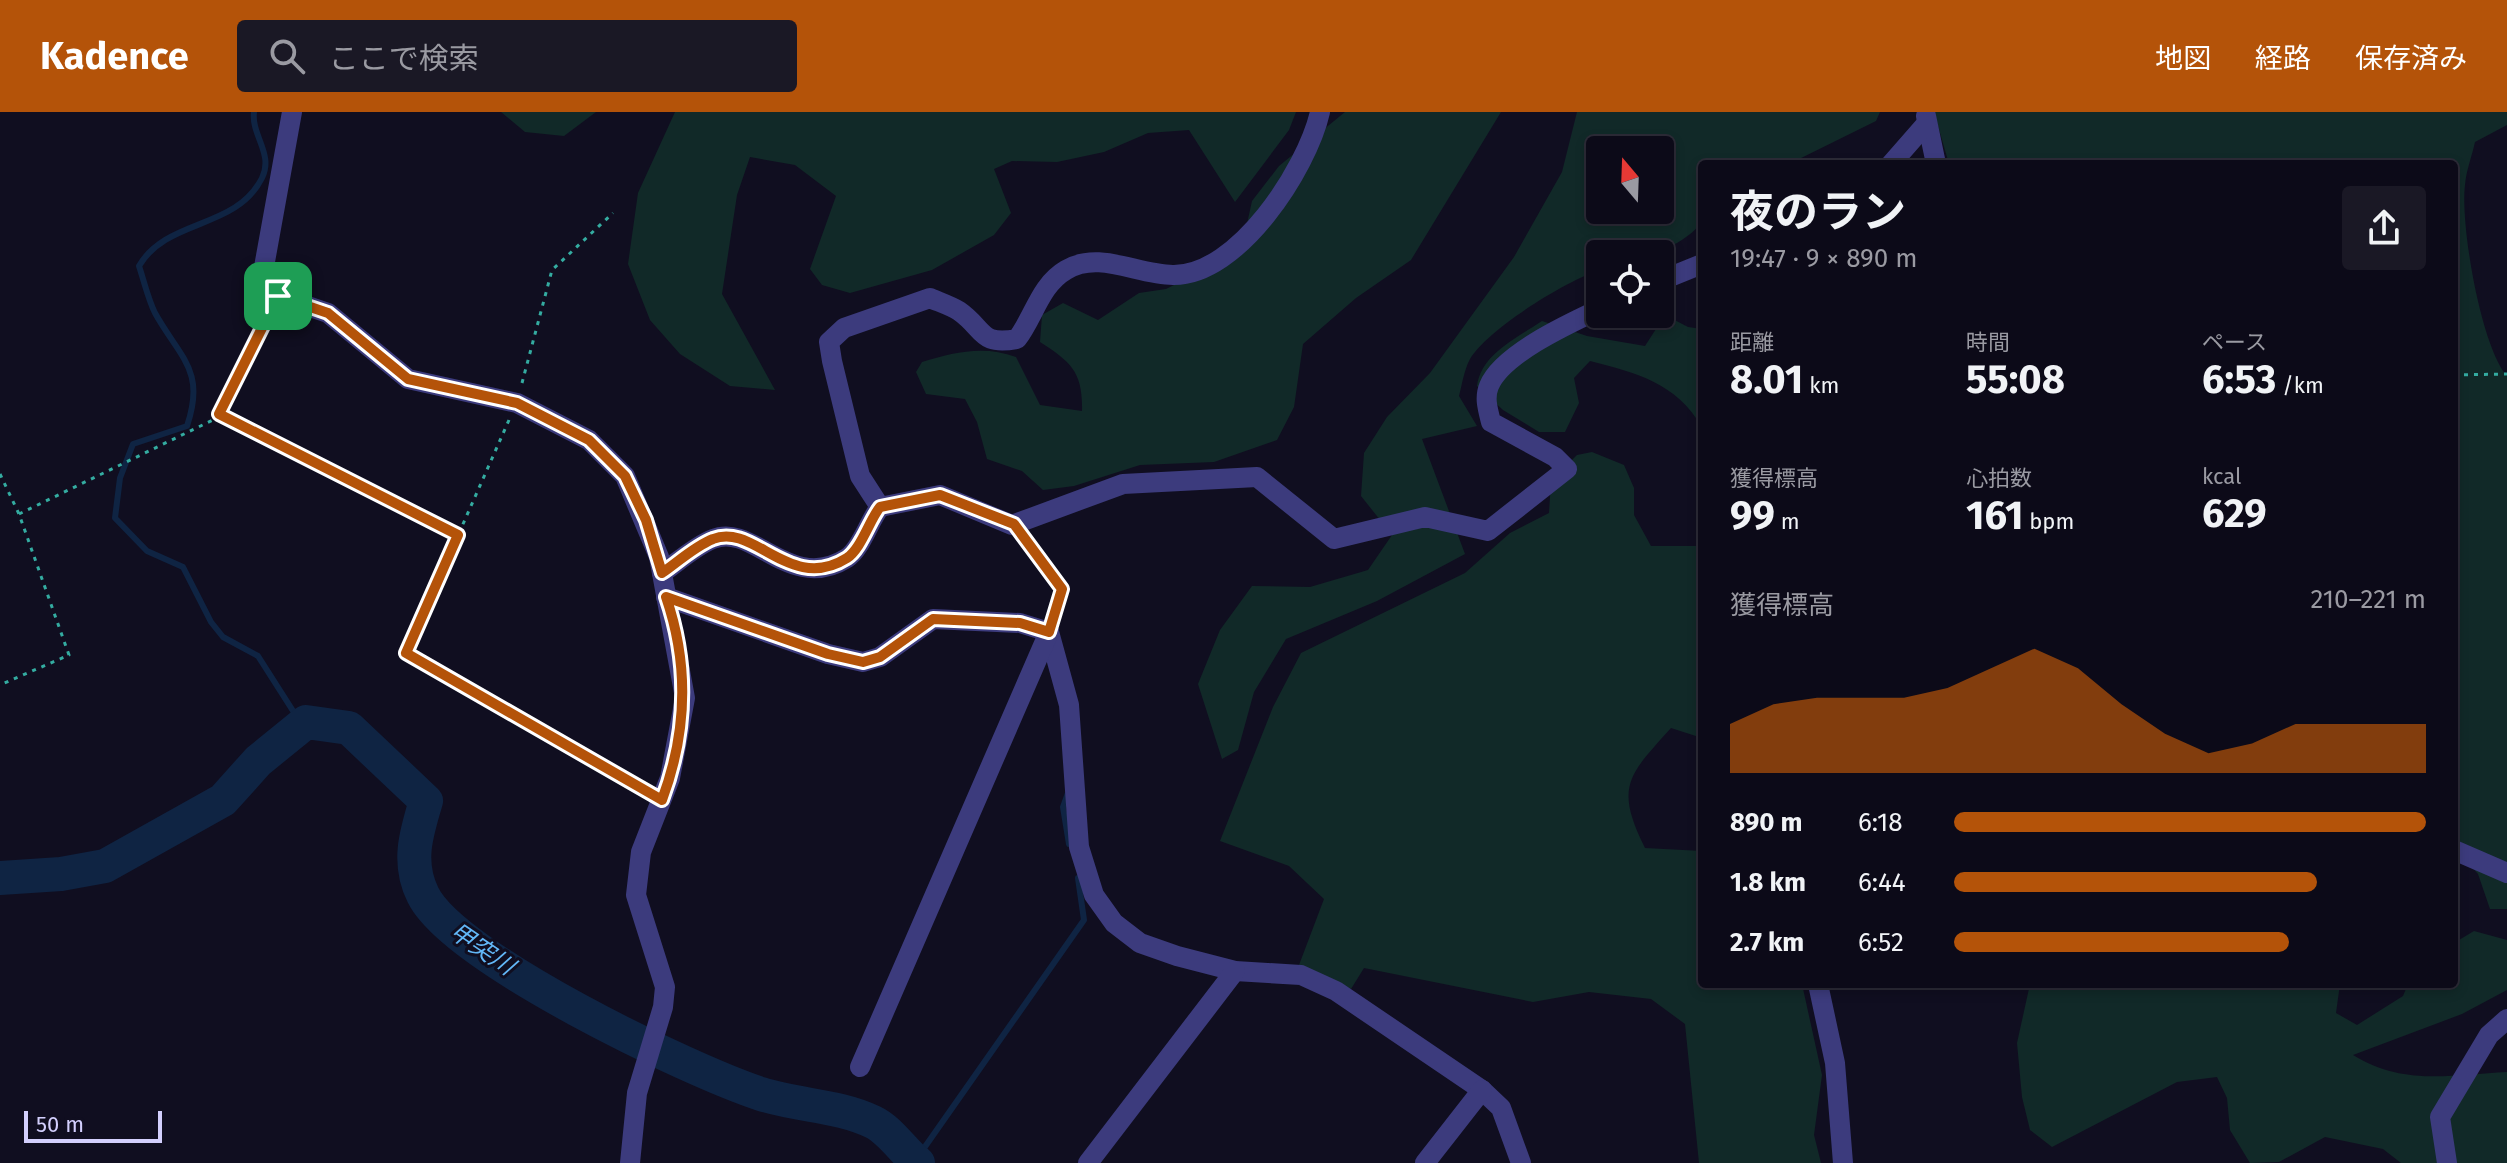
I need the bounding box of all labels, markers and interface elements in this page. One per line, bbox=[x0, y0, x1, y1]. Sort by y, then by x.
search box bbox=[237, 20, 797, 92]
text: Kadence bbox=[40, 33, 189, 79]
icon: search bbox=[265, 34, 309, 78]
text: ここで検索 bbox=[329, 41, 479, 77]
text: 地図 bbox=[2155, 42, 2211, 75]
text: 経路 bbox=[2255, 42, 2311, 75]
text: 保存済み bbox=[2355, 42, 2467, 75]
north arrow bbox=[1586, 136, 1674, 224]
map controls bbox=[1586, 136, 1674, 328]
text: 夜のラン bbox=[1730, 186, 1906, 239]
button: share bbox=[2342, 186, 2426, 270]
button: locate bbox=[1586, 240, 1674, 328]
text: 19:47 · 9 × 890 m bbox=[1730, 243, 1917, 274]
pin bbox=[244, 262, 312, 330]
icon: arrive bbox=[256, 274, 300, 318]
text: 距離 bbox=[1730, 329, 1774, 356]
text: 時間 bbox=[1966, 329, 2010, 356]
text: ペース bbox=[2202, 329, 2267, 356]
text: 8.01 bbox=[1730, 356, 1803, 404]
text: 55:08 bbox=[1966, 356, 2065, 404]
text: 6:53 bbox=[2202, 356, 2276, 404]
text: km bbox=[1803, 372, 1839, 399]
text: /km bbox=[2276, 372, 2324, 399]
text: kcal bbox=[2202, 463, 2242, 490]
text: 獲得標高 bbox=[1730, 465, 1818, 492]
text: 心拍数 bbox=[1966, 465, 2032, 492]
text: 629 bbox=[2202, 490, 2267, 538]
text: 99 bbox=[1730, 492, 1775, 540]
text: 161 bbox=[1966, 492, 2023, 540]
text: m bbox=[1775, 508, 1800, 535]
text: bpm bbox=[2023, 508, 2074, 535]
text: 210–221 m bbox=[2311, 584, 2426, 615]
text: 獲得標高 bbox=[1730, 590, 1834, 621]
text: 890 m bbox=[1730, 807, 1803, 838]
text: 6:18 bbox=[1858, 807, 1903, 838]
text: 1.8 km bbox=[1730, 867, 1806, 898]
text: 6:44 bbox=[1858, 867, 1906, 898]
water label: 甲突川 bbox=[444, 917, 522, 982]
text: 2.7 km bbox=[1730, 927, 1804, 958]
text: 6:52 bbox=[1858, 927, 1904, 958]
scale bar bbox=[24, 1107, 162, 1143]
text: 50 m bbox=[36, 1111, 84, 1138]

